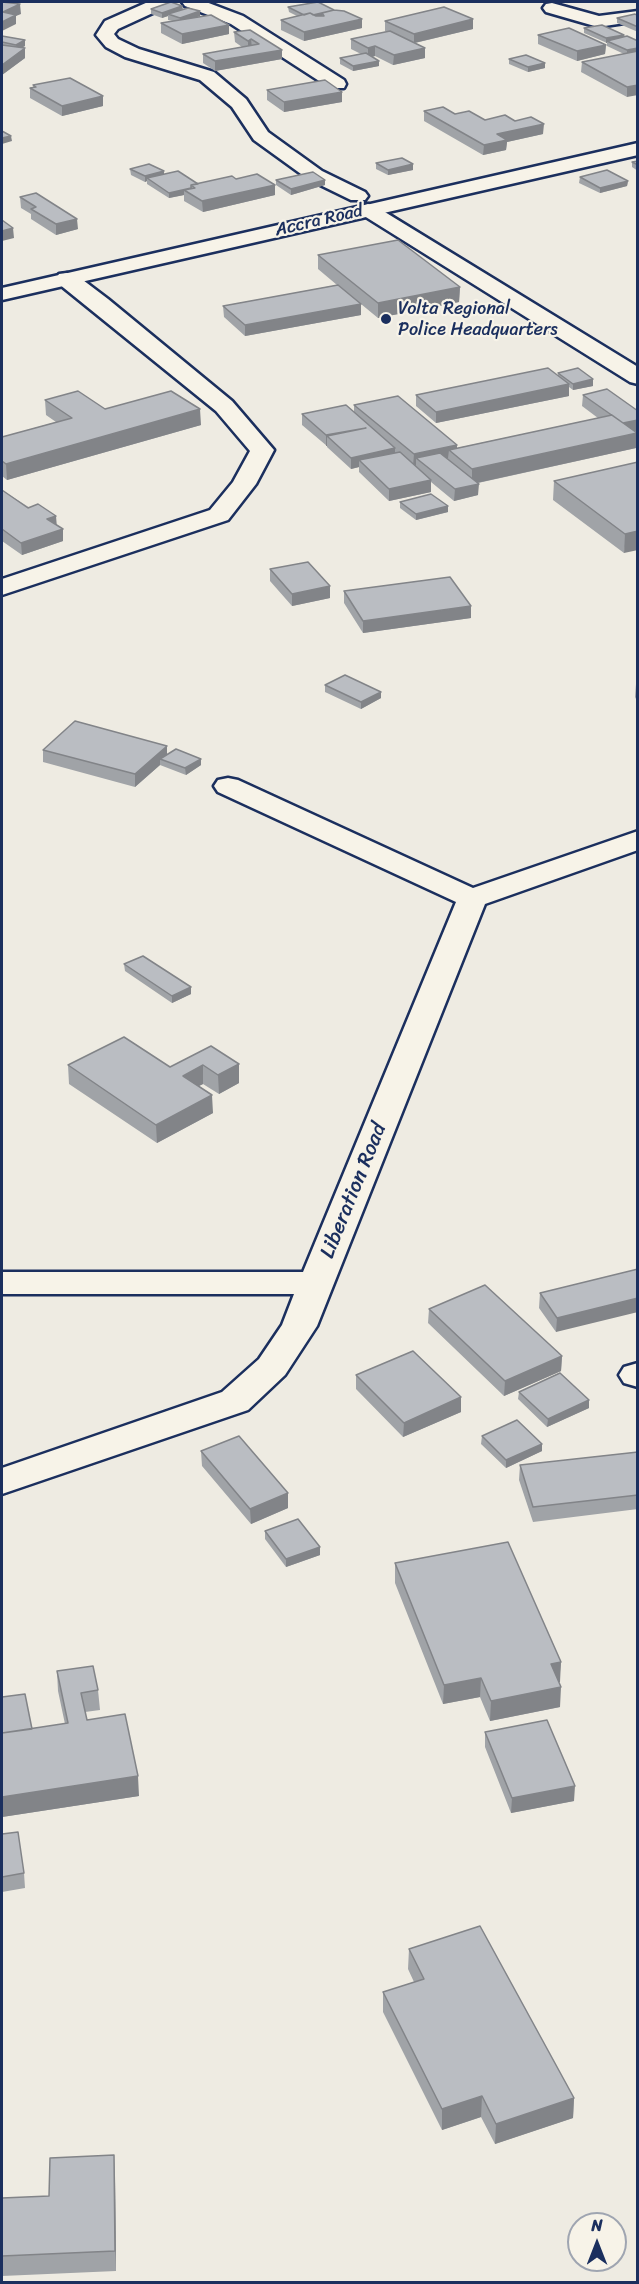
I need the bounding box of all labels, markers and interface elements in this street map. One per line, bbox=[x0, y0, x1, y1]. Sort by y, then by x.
street label: Accra Road bbox=[273, 200, 365, 242]
place label: Volta Regional Police Headquarters bbox=[398, 298, 558, 340]
marker: Volta Regional Police Headquarters bbox=[379, 312, 393, 326]
street label: Liberation Road bbox=[315, 1120, 393, 1262]
text: N bbox=[591, 2211, 603, 2240]
north arrow bbox=[567, 2212, 627, 2272]

